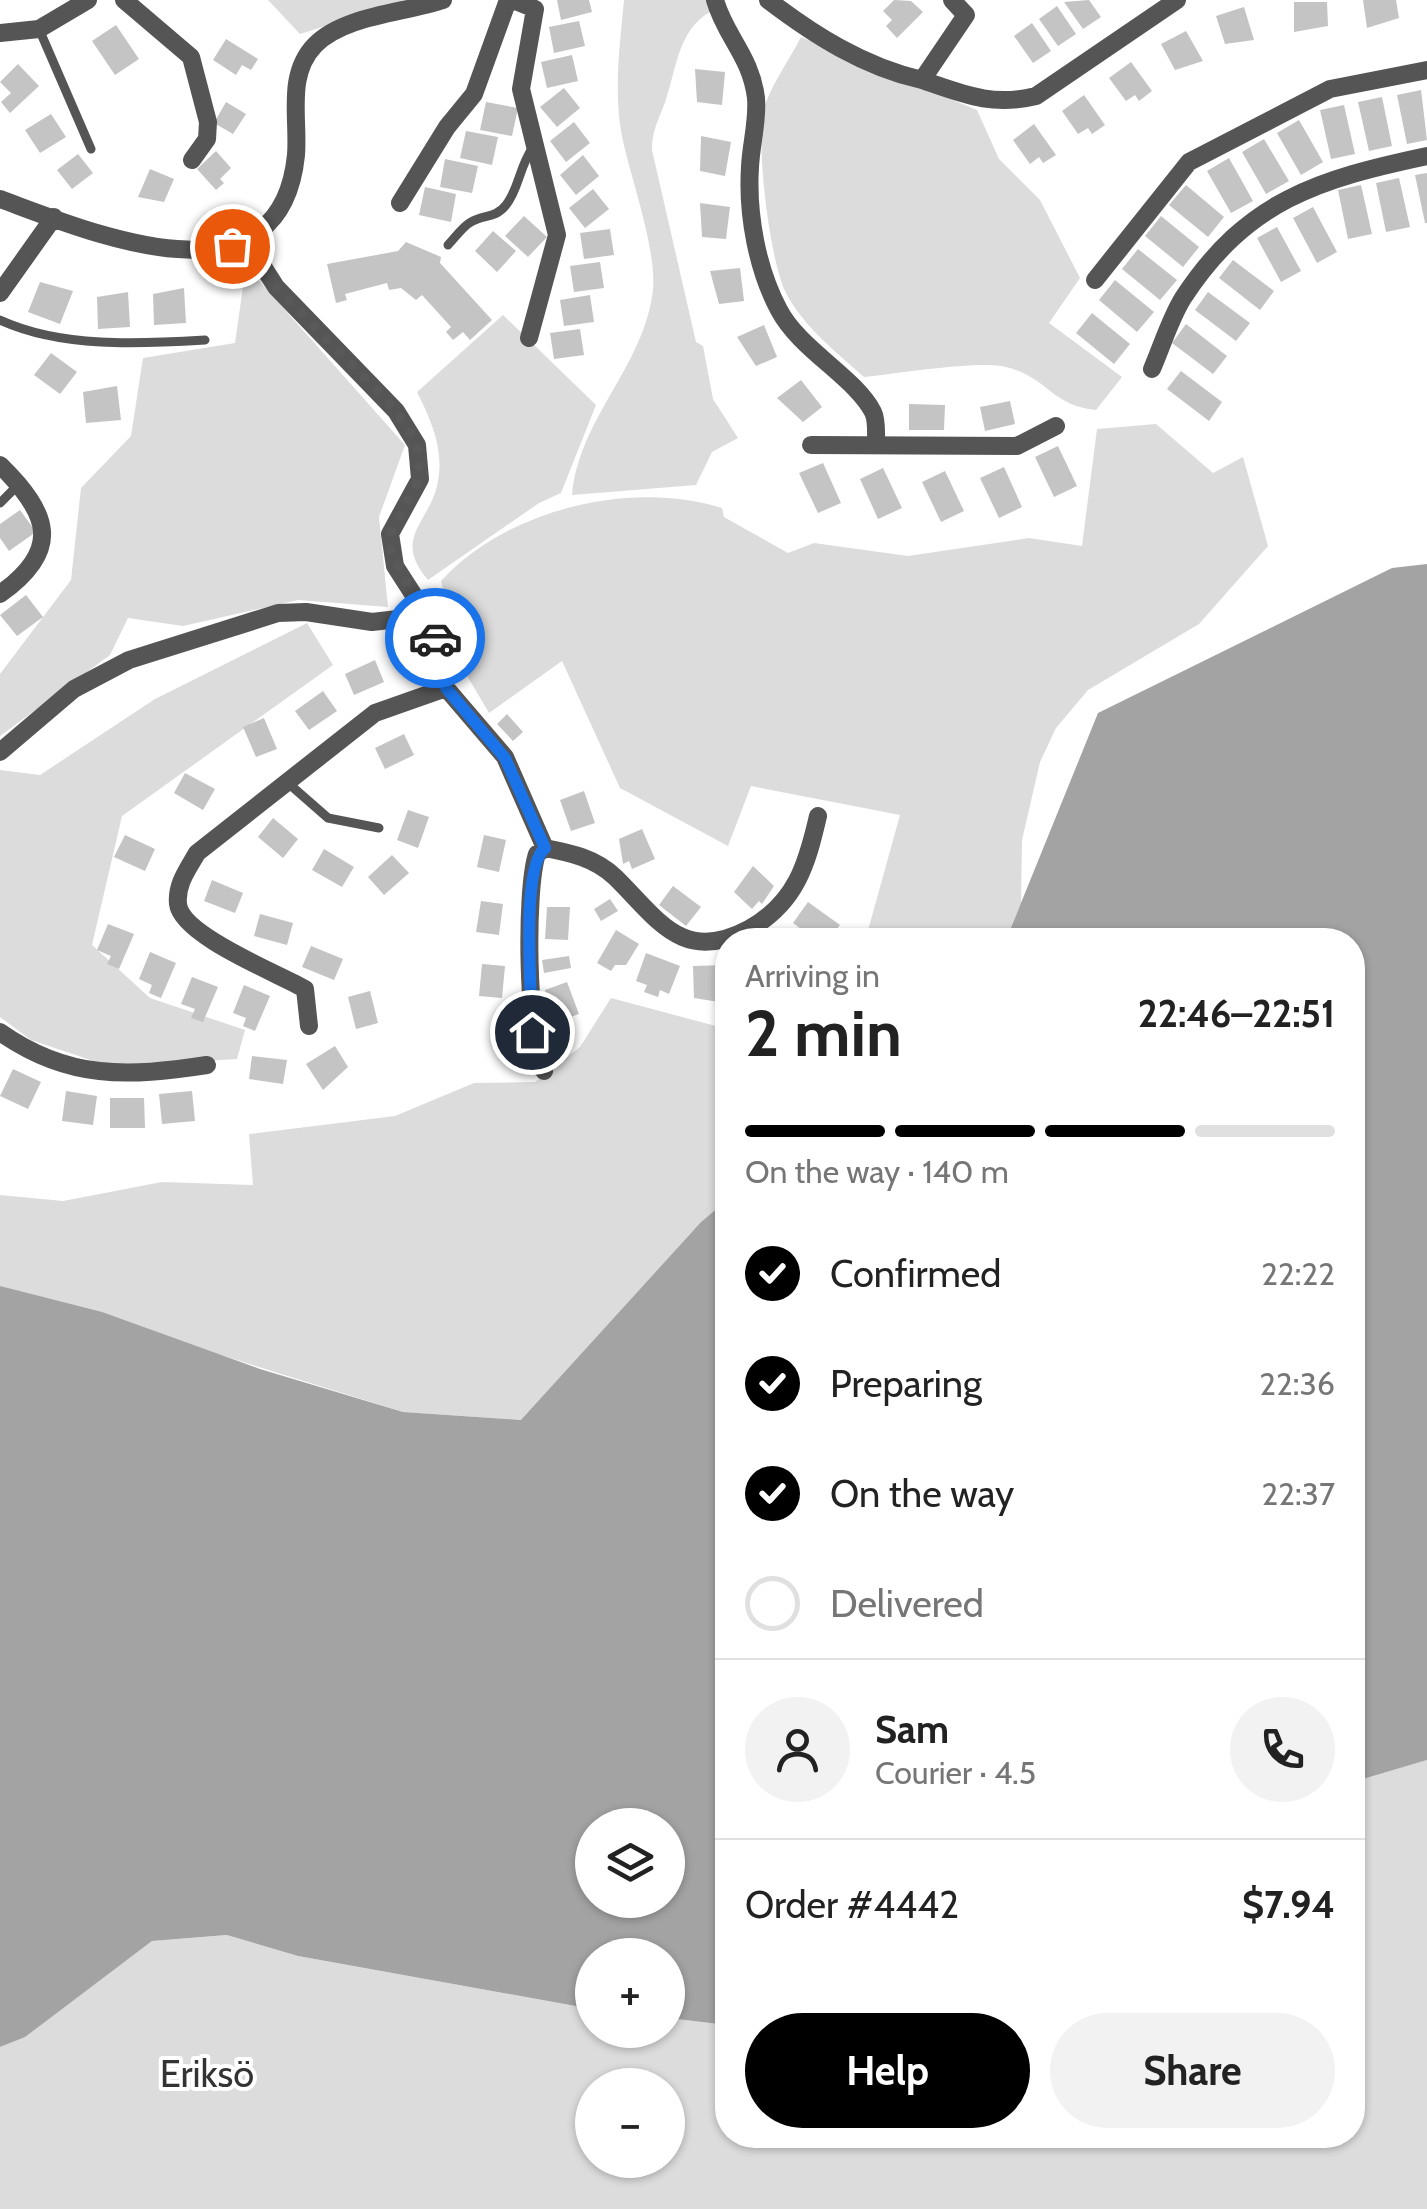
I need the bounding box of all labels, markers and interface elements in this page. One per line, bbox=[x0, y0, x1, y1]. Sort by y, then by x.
pin bbox=[190, 204, 275, 289]
icon: bag bbox=[205, 219, 260, 274]
courier bbox=[385, 588, 485, 688]
icon: car bbox=[408, 611, 463, 666]
text: Arriving in bbox=[745, 956, 880, 995]
pin bbox=[490, 990, 575, 1075]
text: 22:46–22:51 bbox=[1138, 990, 1335, 1037]
text: 2 min bbox=[745, 993, 902, 1072]
icon: home bbox=[505, 1005, 560, 1060]
text: On the way · 140 m bbox=[745, 1152, 1009, 1191]
icon: check bbox=[745, 1246, 800, 1301]
text: Confirmed bbox=[830, 1250, 1001, 1297]
text: 22:22 bbox=[1261, 1254, 1335, 1293]
icon: check bbox=[745, 1356, 800, 1411]
text: Preparing bbox=[830, 1360, 982, 1407]
text: 22:36 bbox=[1259, 1364, 1335, 1403]
icon: check bbox=[745, 1466, 800, 1521]
text: On the way bbox=[830, 1470, 1014, 1517]
text: 22:37 bbox=[1261, 1474, 1335, 1513]
text: Delivered bbox=[830, 1580, 984, 1627]
button: person bbox=[745, 1697, 850, 1802]
button: phone bbox=[1230, 1697, 1335, 1802]
text: Sam bbox=[875, 1706, 949, 1753]
text: Courier · 4.5 bbox=[875, 1753, 1036, 1792]
map controls bbox=[575, 1808, 685, 2178]
button: layers bbox=[575, 1808, 685, 1918]
text: Order #4442 bbox=[745, 1881, 959, 1928]
text: $7.94 bbox=[1242, 1881, 1335, 1928]
button: + bbox=[575, 1938, 685, 2048]
button: Help bbox=[745, 2013, 1030, 2128]
button: Share bbox=[1050, 2013, 1335, 2128]
park label: Eriksö bbox=[160, 2050, 254, 2097]
button: − bbox=[575, 2068, 685, 2178]

